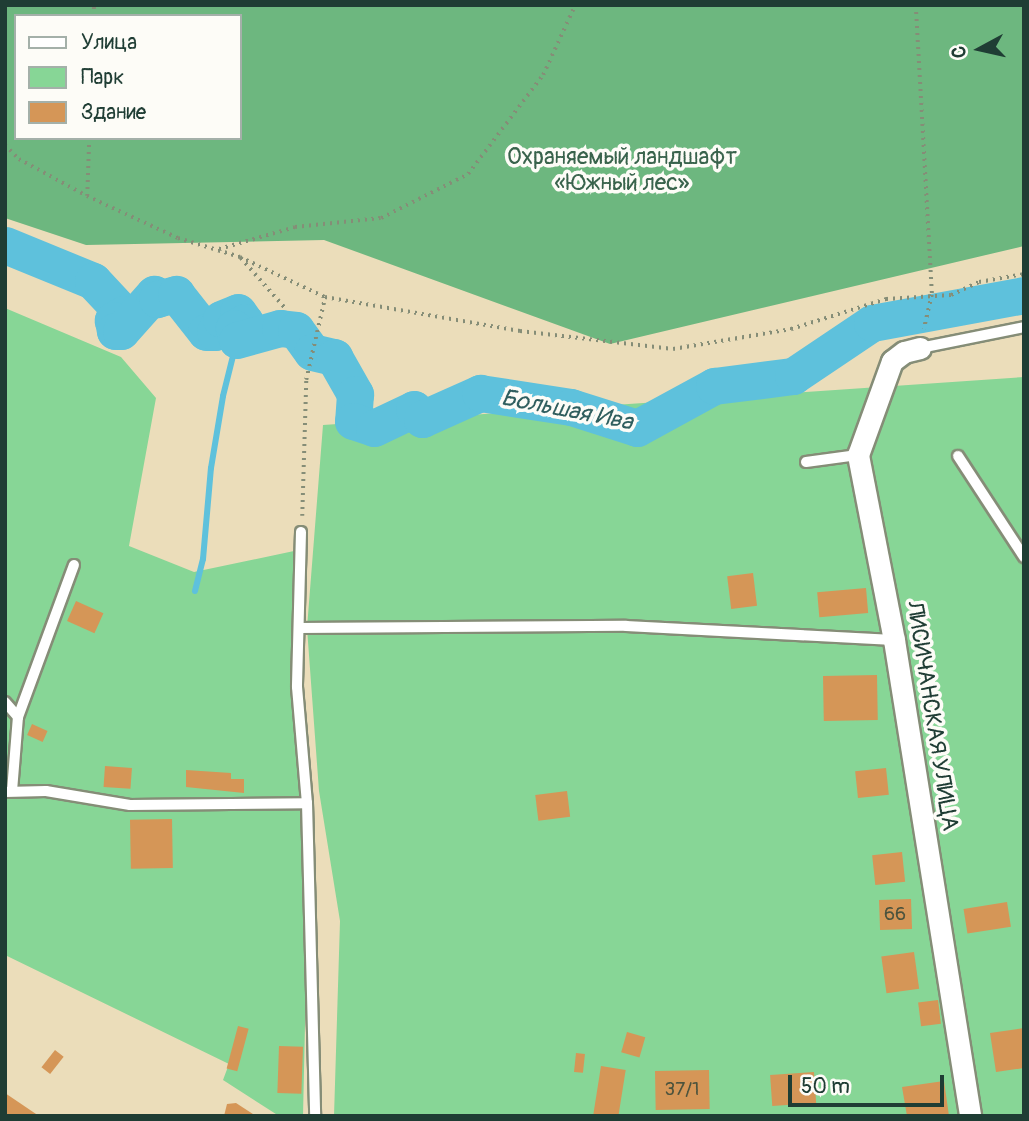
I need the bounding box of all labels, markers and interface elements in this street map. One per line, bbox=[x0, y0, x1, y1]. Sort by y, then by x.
legend bbox=[14, 14, 242, 140]
north arrow bbox=[945, 14, 1015, 84]
text: Улица bbox=[81, 29, 137, 56]
text: С bbox=[947, 44, 972, 59]
text: Парк bbox=[81, 64, 124, 91]
text: Здание bbox=[81, 99, 146, 126]
park label: Охраняемый ландшафт «Южный лес» bbox=[507, 143, 737, 197]
water label: Большая Ива bbox=[499, 383, 635, 437]
street label: ЛИСИЧАНСКАЯ УЛИЦА bbox=[900, 599, 964, 833]
house number: 66 bbox=[884, 904, 906, 926]
scale bar bbox=[791, 1062, 947, 1106]
text: 50 m bbox=[801, 1073, 850, 1100]
house number: 37/1 bbox=[665, 1079, 699, 1101]

